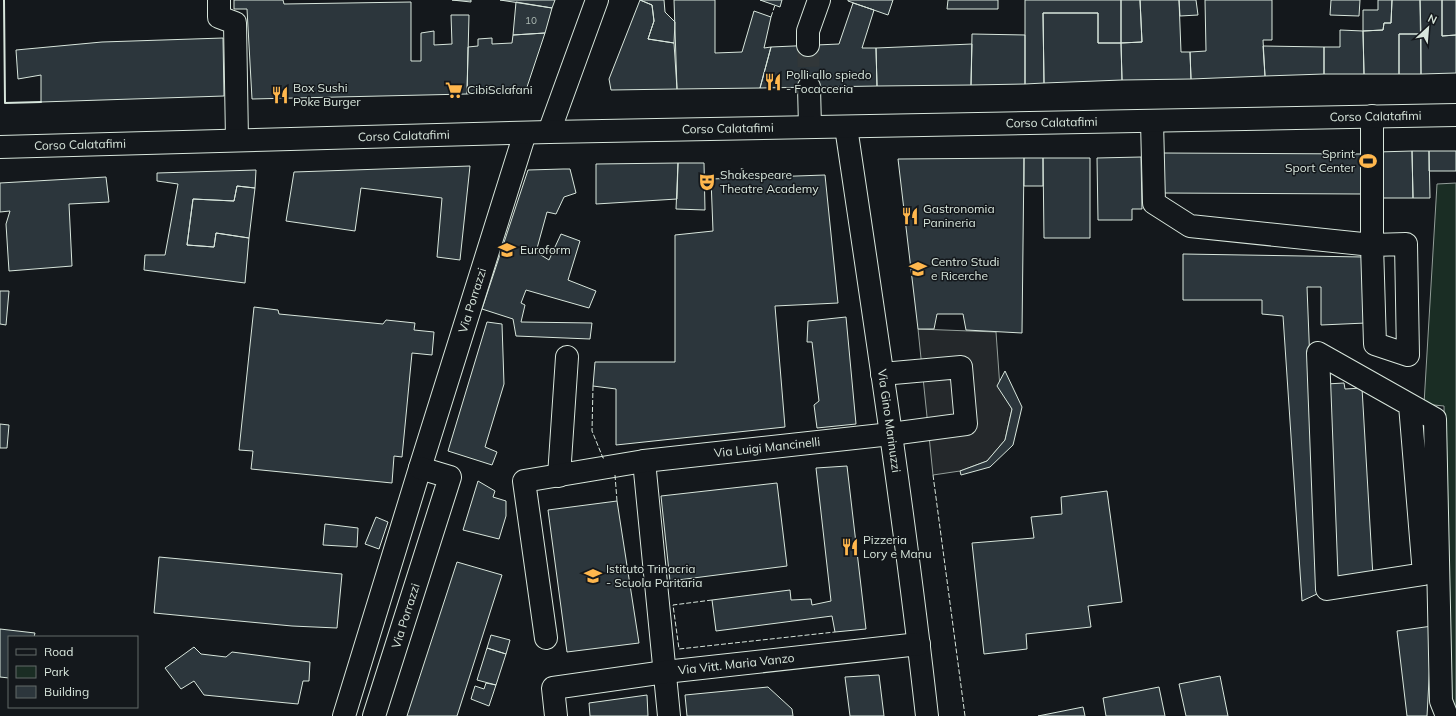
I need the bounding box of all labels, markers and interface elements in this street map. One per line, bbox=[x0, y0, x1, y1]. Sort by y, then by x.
north arrow bbox=[1408, 8, 1448, 48]
text: N bbox=[1426, 11, 1439, 27]
house number: 10 bbox=[525, 14, 537, 27]
place label: Polli allo spiedo - Focacceria bbox=[786, 67, 872, 96]
restaurant icon: Polli allo spiedo - Focacceria bbox=[763, 72, 783, 92]
place label: Box Sushi Poke Burger bbox=[293, 80, 361, 109]
supermarket icon: CibiSclafani bbox=[444, 80, 464, 100]
place label: CibiSclafani bbox=[467, 82, 533, 97]
restaurant icon: Box Sushi Poke Burger bbox=[270, 85, 290, 105]
street label: Corso Calatafimi bbox=[1330, 108, 1422, 124]
street label: Corso Calatafimi bbox=[1006, 114, 1098, 130]
street label: Corso Calatafimi bbox=[682, 120, 774, 137]
street label: Corso Calatafimi bbox=[358, 127, 450, 144]
street label: Corso Calatafimi bbox=[34, 136, 126, 153]
place label: Sprint Sport Center bbox=[1285, 146, 1356, 175]
sports icon: Sprint Sport Center bbox=[1358, 151, 1378, 171]
place label: Shakespeare Theatre Academy bbox=[720, 167, 819, 196]
theatre icon: Shakespeare Theatre Academy bbox=[697, 172, 717, 192]
place label: Gastronomia Panineria bbox=[923, 201, 995, 230]
restaurant icon: Gastronomia Panineria bbox=[900, 206, 920, 226]
school or university icon: Euroform bbox=[497, 240, 517, 260]
place label: Euroform bbox=[520, 242, 571, 257]
place label: Centro Studi e Ricerche bbox=[931, 254, 1000, 283]
school or university icon: Centro Studi e Ricerche bbox=[908, 259, 928, 279]
street label: Via Porrazzi bbox=[455, 266, 489, 335]
street label: Via Gino Marinuzzi bbox=[875, 368, 904, 474]
street label: Via Luigi Mancinelli bbox=[713, 434, 821, 460]
place label: Pizzeria Lory e Manu bbox=[863, 532, 932, 561]
restaurant icon: Pizzeria Lory e Manu bbox=[840, 537, 860, 557]
place label: Istituto Trinacria - Scuola Paritaria bbox=[606, 561, 702, 590]
school or university icon: Istituto Trinacria - Scuola Paritaria bbox=[583, 566, 603, 586]
street label: Via Porrazzi bbox=[388, 581, 423, 650]
legend bbox=[8, 636, 138, 708]
text: Road bbox=[44, 644, 73, 659]
street label: Via Vitt. Maria Vanzo bbox=[677, 650, 795, 678]
text: Park bbox=[44, 664, 70, 679]
text: Building bbox=[44, 684, 89, 699]

